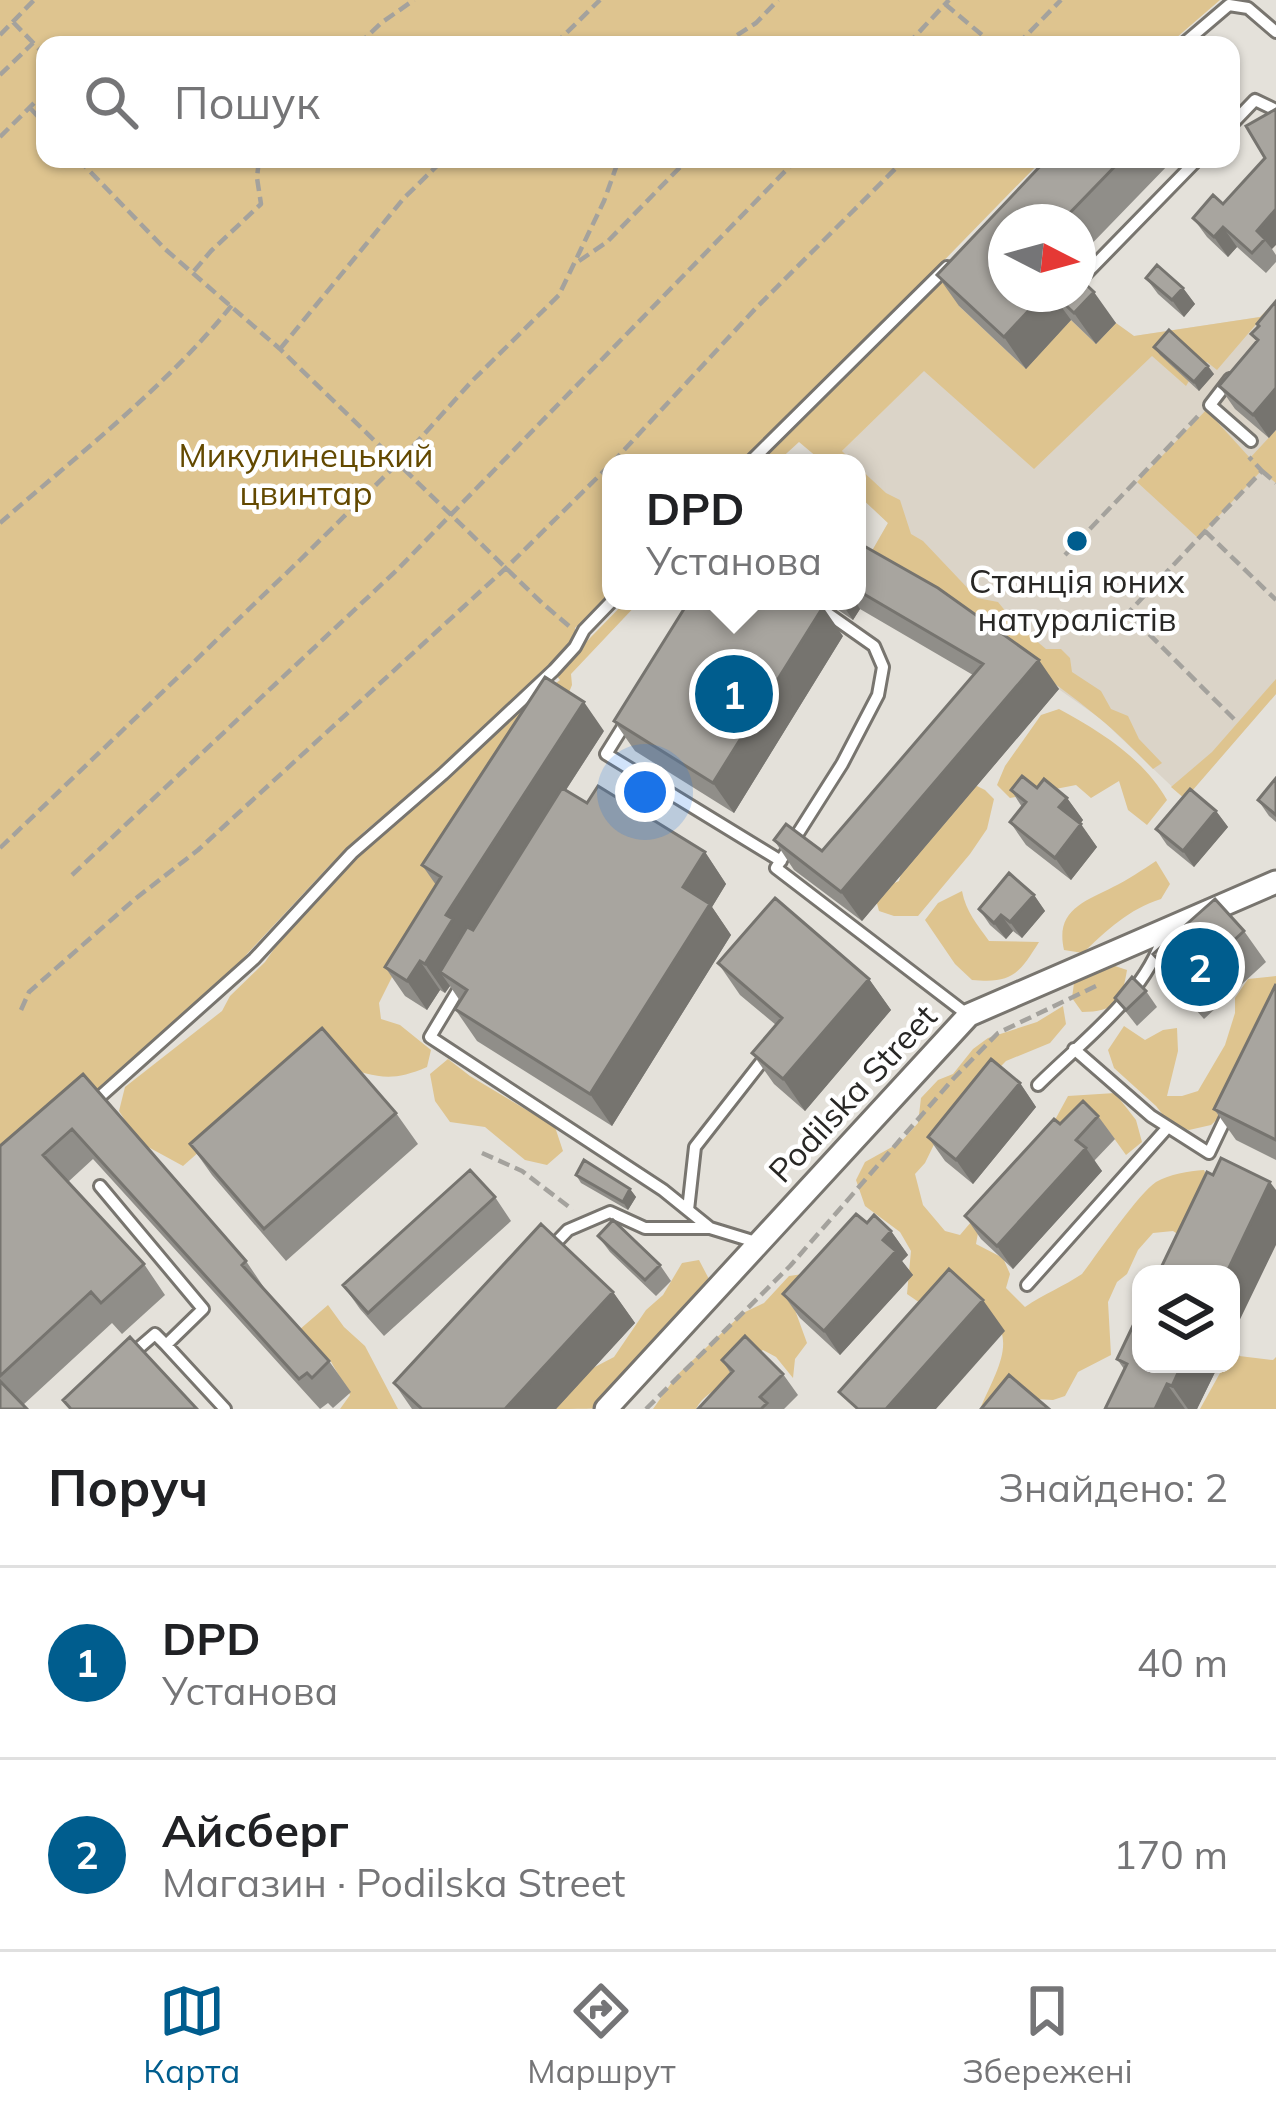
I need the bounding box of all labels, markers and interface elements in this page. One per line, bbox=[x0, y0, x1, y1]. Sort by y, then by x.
search box bbox=[36, 36, 1240, 168]
icon: search bbox=[78, 69, 144, 135]
text: Пошук bbox=[174, 74, 320, 130]
north arrow bbox=[988, 204, 1096, 312]
park label: Микулинецький цвинтар bbox=[179, 434, 433, 513]
popup bbox=[602, 454, 866, 610]
text: DPD bbox=[646, 480, 744, 536]
marker: Станція юних натуралістів bbox=[1064, 528, 1090, 554]
text: Установа bbox=[646, 536, 822, 585]
place label: Станція юних натуралістів bbox=[969, 560, 1185, 639]
pin: 1 bbox=[695, 649, 773, 739]
your location bbox=[615, 762, 675, 822]
pin: 2 bbox=[1161, 922, 1239, 1012]
street label: Podilska Street bbox=[759, 996, 945, 1190]
map controls bbox=[1132, 1265, 1240, 1373]
button: layers bbox=[1132, 1265, 1240, 1373]
text: Поруч bbox=[48, 1455, 208, 1519]
text: Знайдено: 2 bbox=[998, 1463, 1228, 1512]
text: DPD bbox=[162, 1610, 261, 1666]
text: 1 bbox=[75, 1638, 99, 1687]
text: 40 m bbox=[1137, 1638, 1228, 1687]
text: Установа bbox=[162, 1666, 338, 1715]
text: Айсберг bbox=[162, 1802, 349, 1858]
text: 2 bbox=[75, 1830, 99, 1879]
text: 170 m bbox=[1113, 1830, 1228, 1879]
text: Магазин · Podilska Street bbox=[162, 1858, 626, 1907]
tab: Карта bbox=[143, 1978, 240, 2091]
tab: Маршрут bbox=[527, 1978, 676, 2091]
tab: Збережені bbox=[962, 1978, 1133, 2091]

